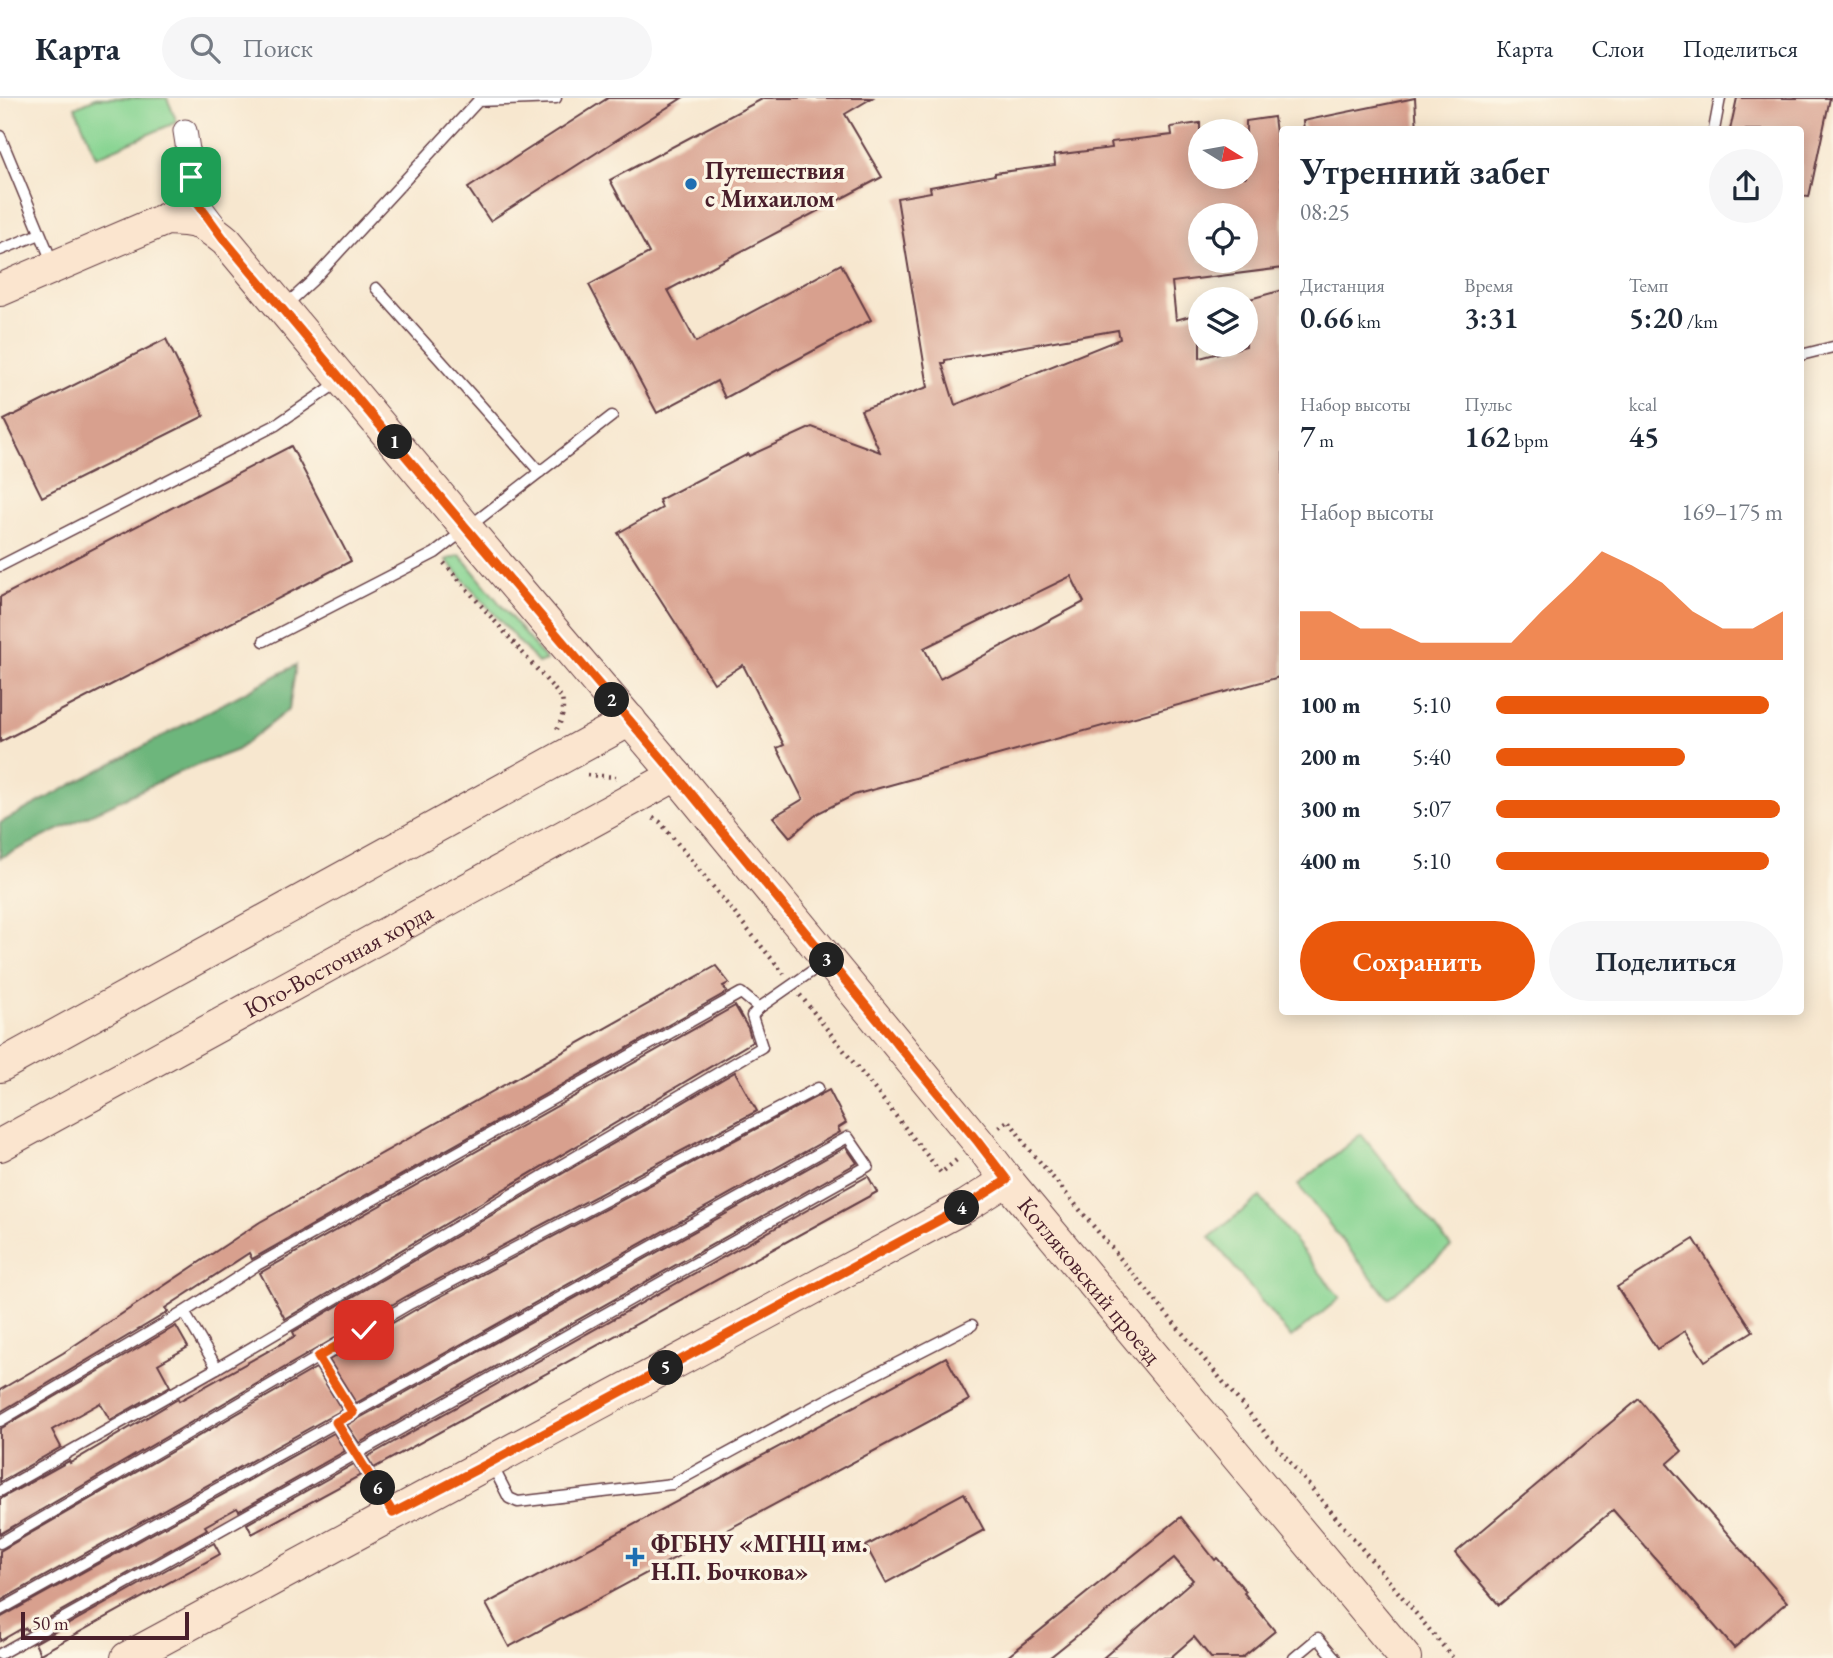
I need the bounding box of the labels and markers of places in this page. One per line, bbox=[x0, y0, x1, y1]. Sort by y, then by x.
pin bbox=[161, 147, 221, 207]
place label: Путешествия с Михаилом bbox=[705, 155, 845, 214]
marker: Путешествия с Михаилом bbox=[683, 176, 699, 192]
pin: 1 bbox=[378, 424, 412, 460]
pin: 2 bbox=[594, 682, 630, 718]
pin: 3 bbox=[810, 942, 844, 978]
pin: 4 bbox=[944, 1190, 979, 1226]
pin bbox=[334, 1300, 394, 1360]
pin: 5 bbox=[648, 1350, 684, 1386]
pin: 6 bbox=[360, 1470, 396, 1506]
place label: ФГБНУ «МГНЦ им. Н.П. Бочкова» bbox=[651, 1528, 868, 1587]
marker: ФГБНУ «МГНЦ им. Н.П. Бочкова» bbox=[625, 1547, 645, 1567]

